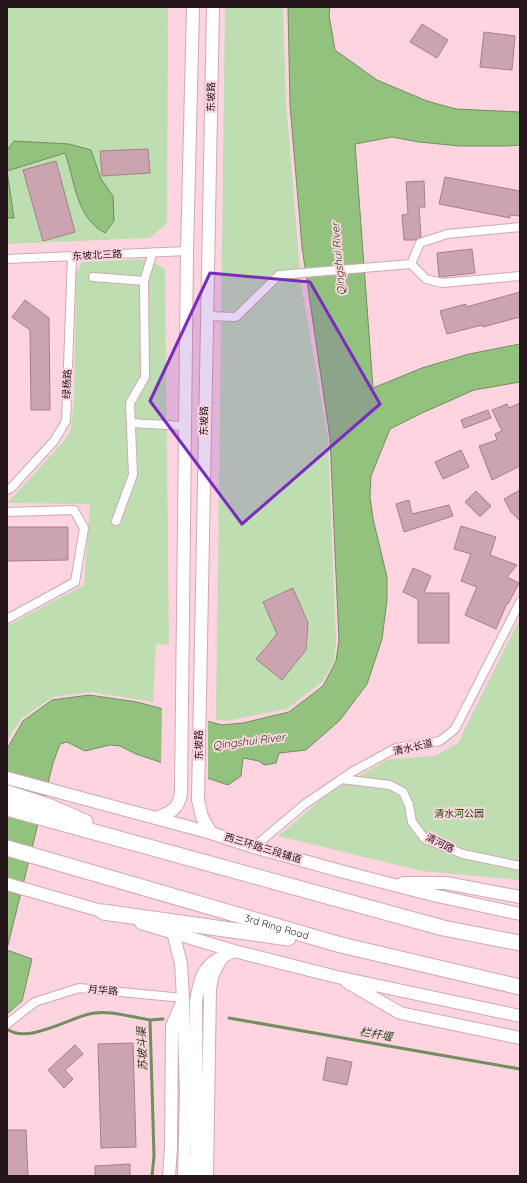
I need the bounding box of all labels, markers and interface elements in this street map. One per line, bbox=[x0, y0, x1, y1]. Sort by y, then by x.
street label: 东坡路 bbox=[204, 82, 218, 112]
water label: Qingshui River bbox=[328, 220, 348, 296]
street label: 东坡北三路 bbox=[72, 247, 122, 263]
street label: 绿杨路 bbox=[60, 369, 74, 399]
street label: 东坡路 bbox=[197, 406, 211, 436]
water label: Qingshui River bbox=[212, 729, 288, 752]
street label: 东坡路 bbox=[192, 730, 205, 760]
street label: 清水长道 bbox=[392, 736, 434, 758]
park label: 清水河公园 bbox=[434, 807, 484, 820]
street label: 西三环路三段辅道 bbox=[223, 830, 303, 866]
street label: 清河路 bbox=[424, 831, 456, 855]
street label: 3rd Ring Road bbox=[243, 911, 310, 942]
street label: 月华路 bbox=[87, 982, 119, 998]
water label: 栏杆堰 bbox=[359, 1024, 395, 1044]
water label: 苏坡斗渠 bbox=[134, 1025, 150, 1071]

